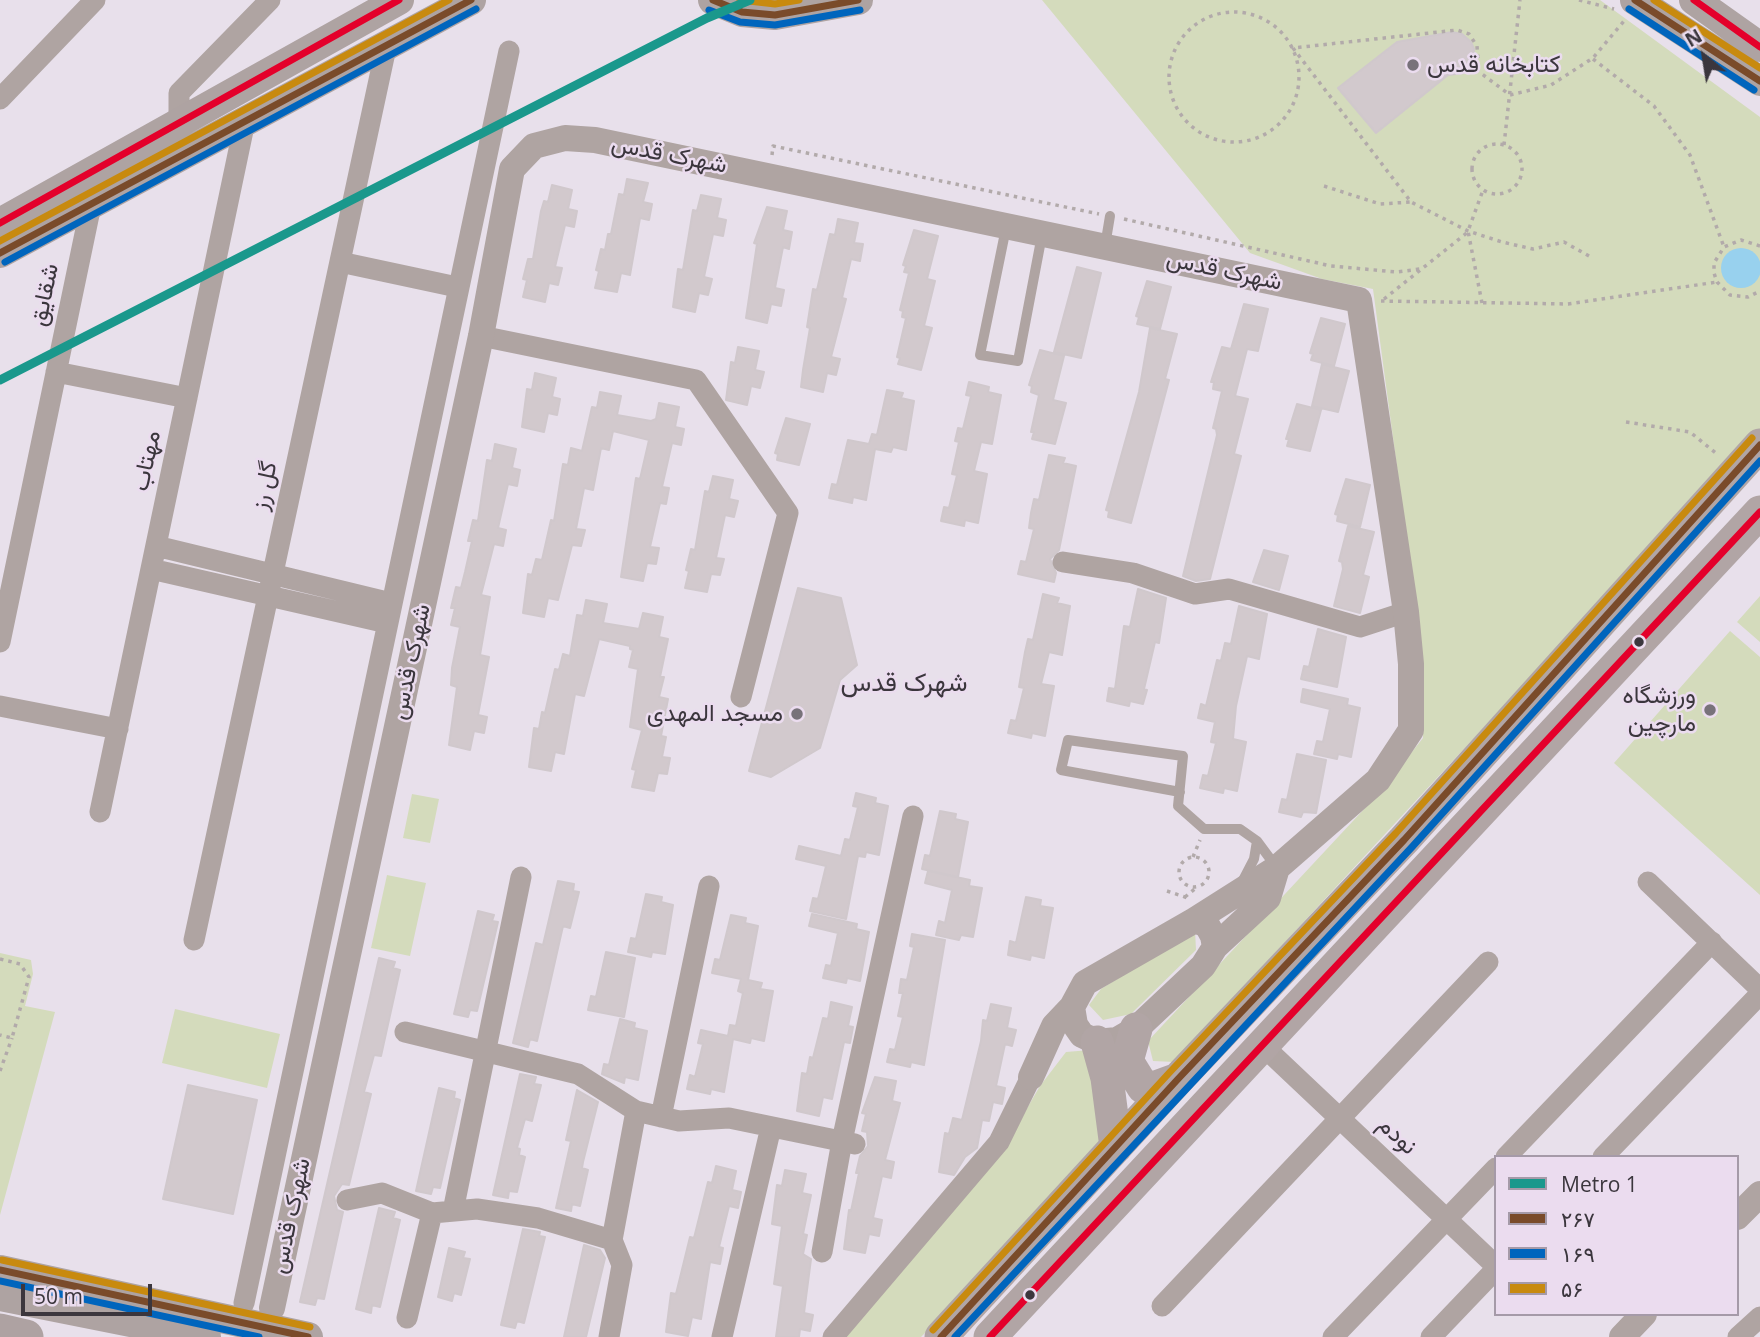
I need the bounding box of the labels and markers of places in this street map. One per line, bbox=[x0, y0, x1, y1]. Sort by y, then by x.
place label: کتابخانه قدس bbox=[1427, 51, 1560, 79]
marker: کتابخانه قدس bbox=[1405, 57, 1421, 73]
unlabelled marker bbox=[1632, 635, 1646, 649]
place label: ورزشگاه مارچین bbox=[1622, 682, 1696, 738]
place label: مسجد المهدی bbox=[647, 700, 783, 728]
marker: ورزشگاه مارچین bbox=[1702, 702, 1718, 718]
marker: مسجد المهدی bbox=[789, 706, 805, 722]
unlabelled marker bbox=[1023, 1288, 1037, 1302]

